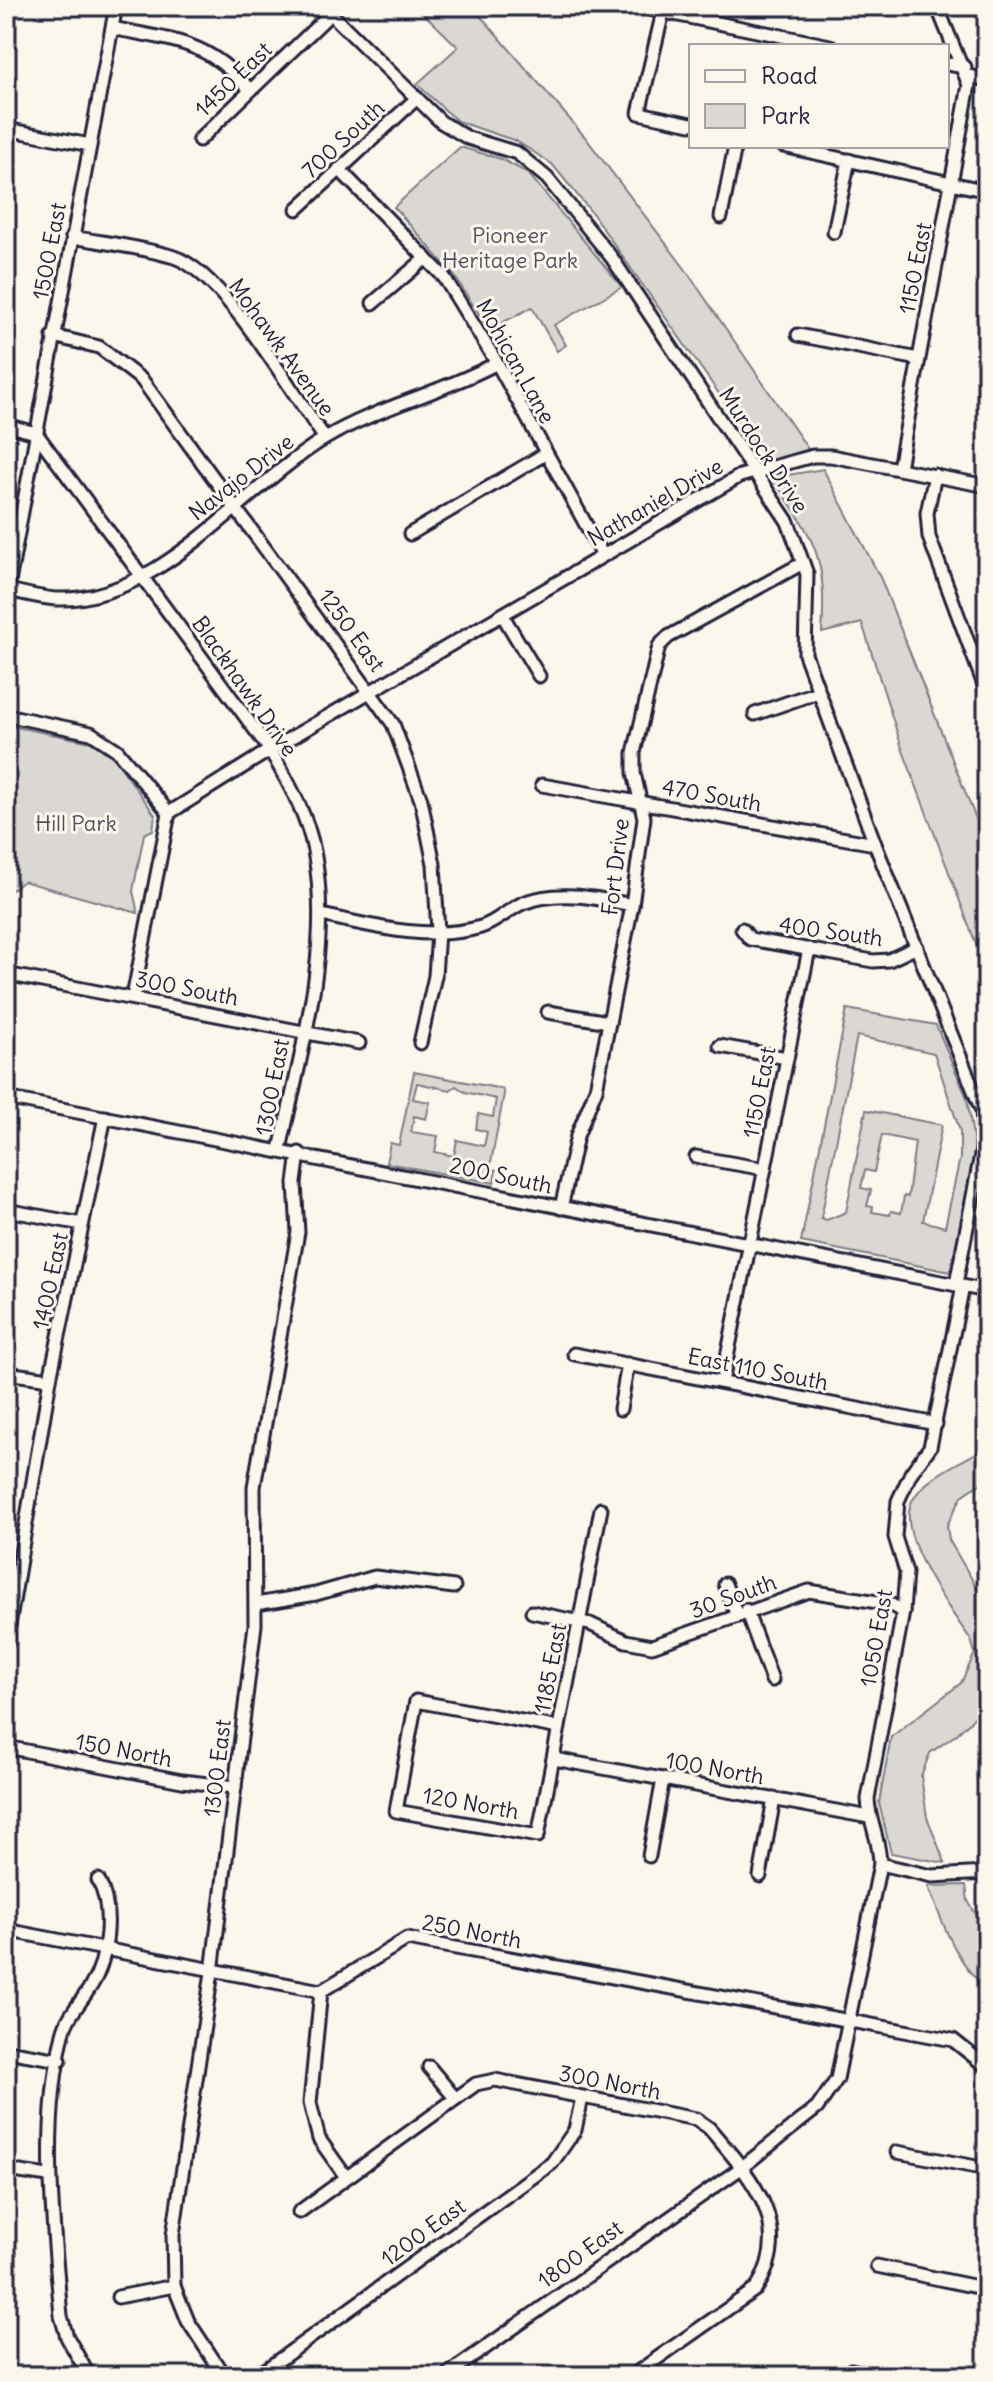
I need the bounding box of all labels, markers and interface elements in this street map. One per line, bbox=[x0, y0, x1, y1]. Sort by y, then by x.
street label: 1450 East bbox=[189, 35, 277, 123]
legend bbox=[689, 44, 949, 148]
text: Road bbox=[761, 60, 817, 90]
street label: 700 South bbox=[296, 94, 390, 184]
text: Park bbox=[761, 100, 811, 130]
street label: 1500 East bbox=[26, 200, 72, 302]
street label: 1150 East bbox=[892, 220, 938, 316]
park label: Pioneer Heritage Park bbox=[442, 221, 578, 274]
street label: Mohawk Avenue bbox=[223, 273, 341, 421]
street label: Mohican Lane bbox=[470, 294, 562, 428]
street label: Murdock Drive bbox=[713, 382, 815, 518]
street label: Navajo Drive bbox=[183, 427, 299, 527]
street label: Nathaniel Drive bbox=[582, 452, 728, 552]
street label: 1250 East bbox=[313, 583, 391, 677]
street label: Blackhawk Drive bbox=[186, 610, 304, 762]
street label: 470 South bbox=[660, 772, 764, 818]
park label: Hill Park bbox=[35, 809, 117, 837]
street label: Fort Drive bbox=[595, 817, 635, 917]
street label: 400 South bbox=[777, 910, 885, 952]
street label: 300 South bbox=[133, 964, 241, 1012]
street label: 1300 East bbox=[249, 1036, 295, 1138]
street label: 1150 East bbox=[736, 1044, 782, 1140]
street label: 200 South bbox=[447, 1151, 555, 1199]
street label: 1400 East bbox=[26, 1230, 74, 1332]
street label: East 110 South bbox=[685, 1342, 831, 1396]
street label: 30 South bbox=[686, 1567, 780, 1625]
street label: 1050 East bbox=[854, 1587, 898, 1689]
street label: 1185 East bbox=[528, 1621, 572, 1715]
street label: 1300 East bbox=[197, 1718, 237, 1818]
street label: 150 North bbox=[73, 1727, 175, 1773]
street label: 100 North bbox=[664, 1746, 766, 1790]
street label: 120 North bbox=[421, 1781, 521, 1825]
street label: 250 North bbox=[420, 1908, 524, 1954]
street label: 300 North bbox=[557, 2058, 663, 2106]
street label: 1200 East bbox=[375, 2192, 471, 2272]
street label: 1800 East bbox=[532, 2214, 628, 2294]

